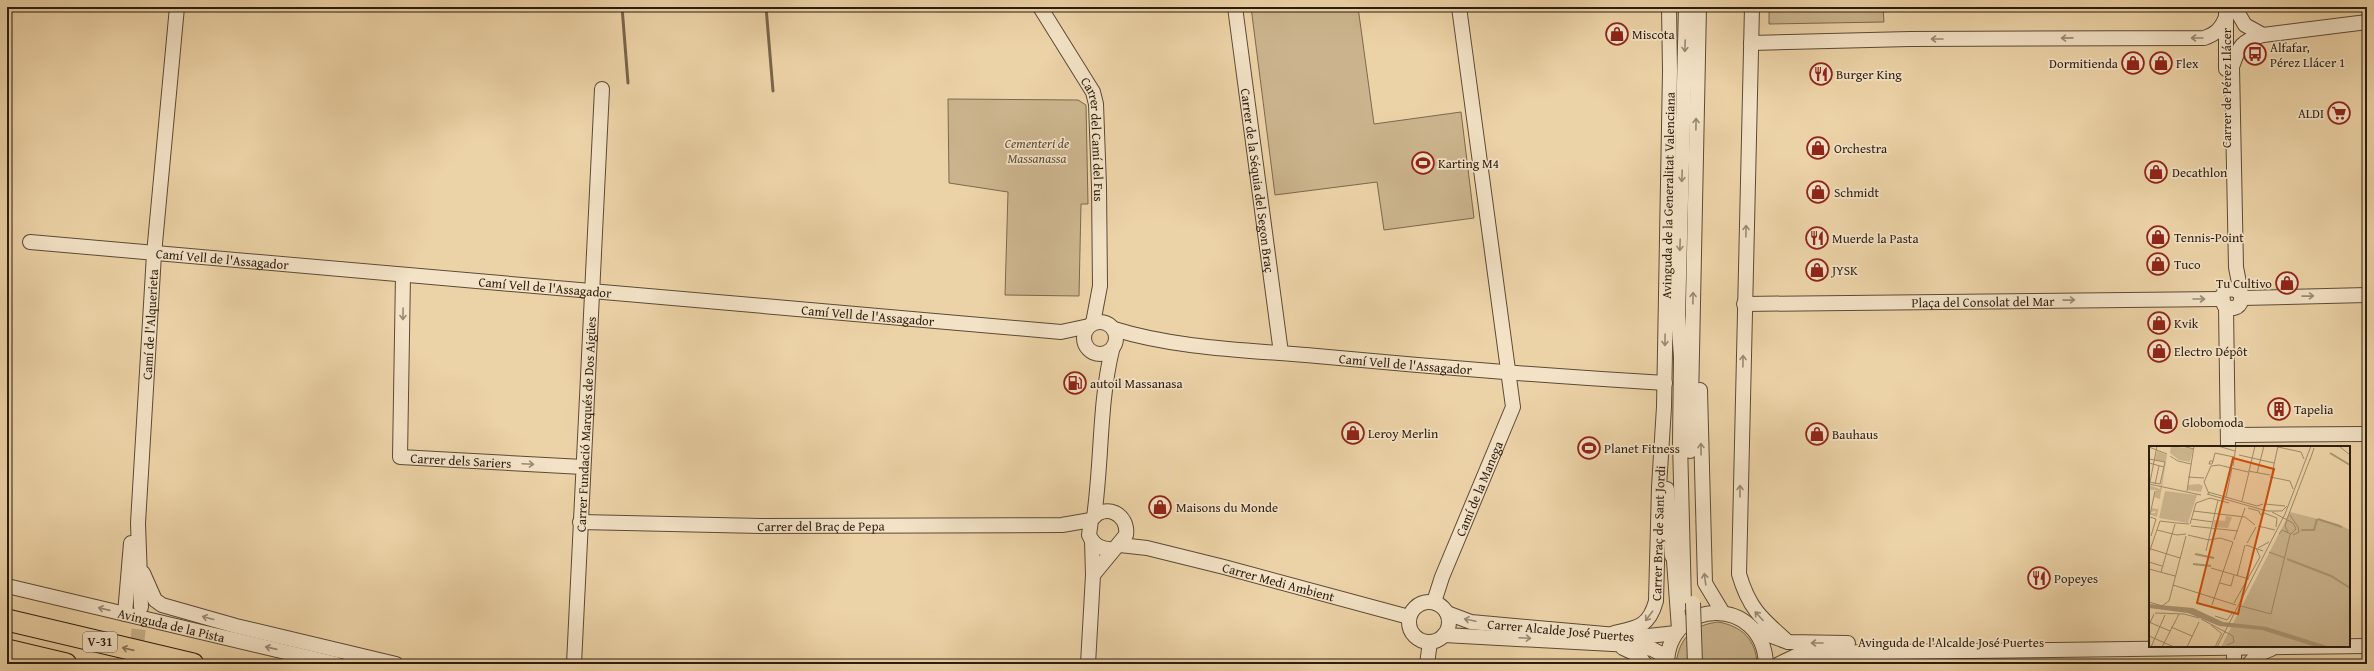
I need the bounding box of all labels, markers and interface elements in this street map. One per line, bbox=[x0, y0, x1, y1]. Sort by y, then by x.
shop icon: Miscota bbox=[1604, 21, 1630, 47]
place label: Miscota bbox=[1632, 25, 1675, 44]
street label: Carrer de Pérez Llácer bbox=[2217, 27, 2236, 148]
one-way arrow bbox=[2061, 34, 2074, 42]
one-way arrow bbox=[2191, 34, 2204, 42]
one-way arrow bbox=[1931, 35, 1944, 43]
place label: Alfafar, Pérez Llácer 1 bbox=[2270, 38, 2345, 72]
one-way arrow bbox=[1682, 39, 1689, 52]
bus stop icon: Alfafar, Pérez Llácer 1 bbox=[2242, 41, 2268, 67]
shop icon: Dormitienda bbox=[2120, 50, 2146, 76]
shop icon: Flex bbox=[2148, 50, 2174, 76]
place label: Dormitienda bbox=[2049, 54, 2119, 73]
place label: Flex bbox=[2176, 54, 2199, 73]
restaurant icon: Burger King bbox=[1808, 61, 1834, 87]
place label: Burger King bbox=[1836, 65, 1902, 84]
street label: Carrer del Camí del Fus bbox=[1076, 73, 1108, 202]
street label: Carrer de la Séquia del Segon Braç bbox=[1236, 87, 1279, 274]
street label: Avinguda de la Generalitat Valenciana bbox=[1657, 91, 1680, 299]
supermarket icon: ALDI bbox=[2326, 100, 2352, 126]
place label: ALDI bbox=[2298, 104, 2324, 123]
one-way arrow bbox=[1692, 118, 1700, 131]
park label: Cementeri de Massanassa bbox=[1005, 134, 1069, 168]
shop icon: Orchestra bbox=[1805, 135, 1831, 161]
place label: Orchestra bbox=[1834, 139, 1888, 158]
sports icon: Karting M4 bbox=[1410, 150, 1436, 176]
place label: Karting M4 bbox=[1438, 154, 1499, 173]
shop icon: Decathlon bbox=[2143, 159, 2169, 185]
place label: Decathlon bbox=[2172, 163, 2228, 182]
one-way arrow bbox=[1678, 169, 1686, 182]
shop icon: Schmidt bbox=[1805, 179, 1831, 205]
place label: Schmidt bbox=[1834, 183, 1879, 202]
shop icon: Tennis-Point bbox=[2145, 224, 2171, 250]
one-way arrow bbox=[1742, 225, 1750, 238]
restaurant icon: Muerde la Pasta bbox=[1804, 225, 1830, 251]
place label: Tennis-Point bbox=[2174, 228, 2244, 247]
place label: Muerde la Pasta bbox=[1832, 229, 1919, 248]
one-way arrow bbox=[1676, 238, 1684, 251]
street label: Camí Vell de l'Assagador bbox=[155, 244, 290, 275]
shop icon: Tuco bbox=[2145, 251, 2171, 277]
place label: Tuco bbox=[2174, 255, 2201, 274]
shop icon: JYSK bbox=[1804, 257, 1830, 283]
place label: JYSK bbox=[1830, 261, 1858, 280]
street label: Camí de l'Alquerieta bbox=[138, 268, 163, 380]
shop icon: Tu Cultivo bbox=[2274, 270, 2300, 296]
street label: Camí Vell de l'Assagador bbox=[478, 272, 613, 303]
place label: Tu Cultivo bbox=[2216, 274, 2272, 293]
one-way arrow bbox=[1689, 292, 1697, 305]
street label: Plaça del Consolat del Mar bbox=[1911, 292, 2055, 312]
one-way arrow bbox=[2301, 293, 2314, 300]
one-way arrow bbox=[2192, 295, 2205, 303]
one-way arrow bbox=[2062, 296, 2075, 304]
street label: Camí Vell de l'Assagador bbox=[801, 300, 936, 331]
one-way arrow bbox=[399, 307, 407, 320]
shop icon: Kvik bbox=[2146, 310, 2172, 336]
place label: Kvik bbox=[2174, 314, 2199, 333]
street label: Carrer Fundació Marqués de Dos Aigües bbox=[571, 316, 601, 533]
one-way arrow bbox=[1662, 333, 1669, 346]
shop icon: Electro Dépôt bbox=[2146, 338, 2172, 364]
place label: Electro Dépôt bbox=[2174, 342, 2248, 361]
street label: Camí Vell de l'Assagador bbox=[1338, 349, 1473, 380]
one-way arrow bbox=[1739, 355, 1747, 368]
fuel station icon: autoil Massanasa bbox=[1062, 370, 1088, 396]
place label: autoil Massanasa bbox=[1090, 374, 1183, 393]
building icon: Tapelia bbox=[2266, 396, 2292, 422]
place label: Tapelia bbox=[2294, 400, 2334, 419]
shop icon: Globomoda bbox=[2153, 409, 2179, 435]
place label: Globomoda bbox=[2182, 413, 2244, 432]
shop icon: Leroy Merlin bbox=[1340, 420, 1366, 446]
shop icon: Bauhaus bbox=[1804, 421, 1830, 447]
place label: Leroy Merlin bbox=[1368, 424, 1439, 443]
place label: Bauhaus bbox=[1832, 425, 1878, 444]
sports icon: Planet Fitness bbox=[1576, 435, 1602, 461]
street label: Camí de la Manega bbox=[1451, 437, 1508, 540]
place label: Planet Fitness bbox=[1604, 439, 1680, 458]
one-way arrow bbox=[1697, 443, 1705, 456]
inset map bbox=[2149, 446, 2350, 647]
street label: Carrer dels Sariers bbox=[410, 449, 512, 473]
one-way arrow bbox=[521, 460, 534, 468]
street label: Carrer Braç de Sant Jordi bbox=[1647, 465, 1670, 601]
one-way arrow bbox=[1736, 485, 1744, 498]
shop icon: Maisons du Monde bbox=[1147, 494, 1173, 520]
place label: Maisons du Monde bbox=[1176, 498, 1278, 517]
street label: Carrer del Braç de Pepa bbox=[757, 517, 885, 536]
street label: Carrer Medi Ambient bbox=[1220, 558, 1337, 607]
restaurant icon: Popeyes bbox=[2026, 565, 2052, 591]
place label: Popeyes bbox=[2054, 569, 2098, 588]
one-way arrow bbox=[1701, 572, 1709, 585]
street label: Avinguda de la Pista bbox=[116, 604, 228, 648]
one-way arrow bbox=[97, 605, 110, 612]
one-way arrow bbox=[1645, 611, 1654, 622]
one-way arrow bbox=[1755, 611, 1764, 621]
one-way arrow bbox=[202, 614, 215, 621]
street label: Carrer Alcalde José Puertes bbox=[1487, 615, 1635, 647]
one-way arrow bbox=[1464, 616, 1477, 624]
road number: V-31 bbox=[83, 632, 117, 652]
street label: Avinguda de l'Alcalde José Puertes bbox=[1858, 633, 2044, 652]
one-way arrow bbox=[1518, 635, 1531, 642]
one-way arrow bbox=[1811, 639, 1824, 647]
one-way arrow bbox=[122, 644, 135, 652]
one-way arrow bbox=[265, 644, 278, 652]

